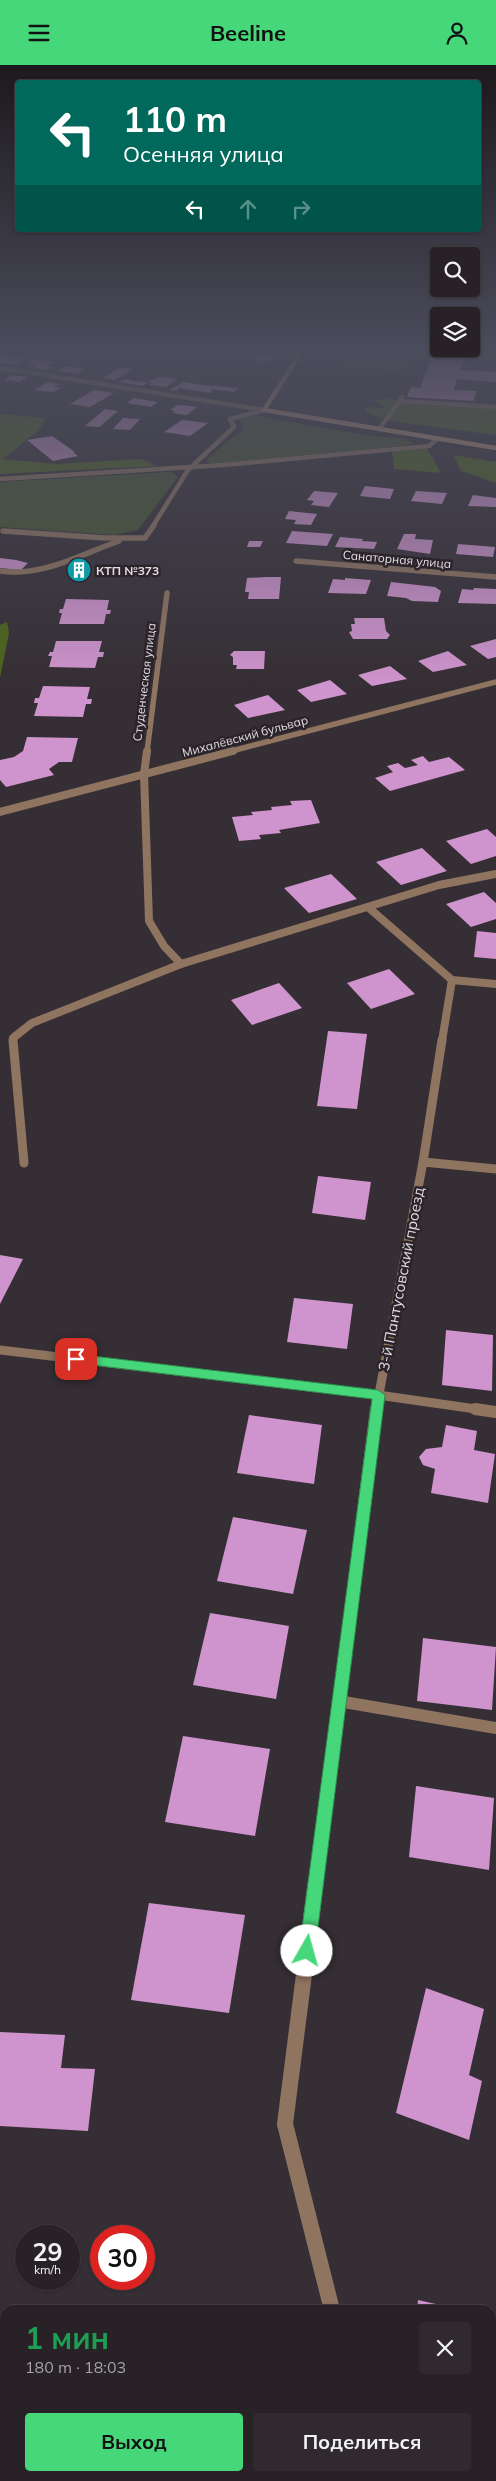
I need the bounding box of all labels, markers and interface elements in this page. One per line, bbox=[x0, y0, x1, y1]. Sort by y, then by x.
icon: menu bbox=[25, 19, 53, 47]
text: Beeline bbox=[210, 19, 286, 47]
icon: person bbox=[443, 19, 471, 47]
text: 110 m bbox=[123, 97, 227, 141]
icon: left bbox=[40, 100, 105, 165]
text: Осенняя улица bbox=[123, 140, 284, 168]
icon: left bbox=[181, 195, 209, 223]
icon: ahead bbox=[234, 195, 262, 223]
icon: right bbox=[287, 195, 315, 223]
map controls bbox=[430, 247, 480, 357]
button: search bbox=[430, 247, 480, 297]
button: layers bbox=[430, 307, 480, 357]
street label: Санаторная улица bbox=[342, 547, 452, 571]
building icon: КТП №373 bbox=[66, 557, 92, 583]
place label: КТП №373 bbox=[96, 563, 159, 578]
street label: Студенческая улица bbox=[129, 622, 159, 742]
street label: Михалёвский бульвар bbox=[180, 712, 310, 760]
street label: 3-й Пантусовский проезд bbox=[374, 1186, 428, 1372]
pin bbox=[55, 1338, 97, 1380]
icon: arrive bbox=[62, 1345, 90, 1373]
position arrow bbox=[280, 1924, 332, 1976]
speed limit sign: 30 bbox=[90, 2225, 155, 2290]
text: 29 bbox=[32, 2236, 63, 2267]
text: km/h bbox=[34, 2262, 61, 2277]
text: 1 мин bbox=[25, 2319, 109, 2357]
button: close bbox=[419, 2322, 471, 2374]
text: 180 m · 18:03 bbox=[25, 2357, 126, 2377]
button: Выход bbox=[25, 2413, 243, 2471]
button: Поделиться bbox=[253, 2413, 471, 2471]

